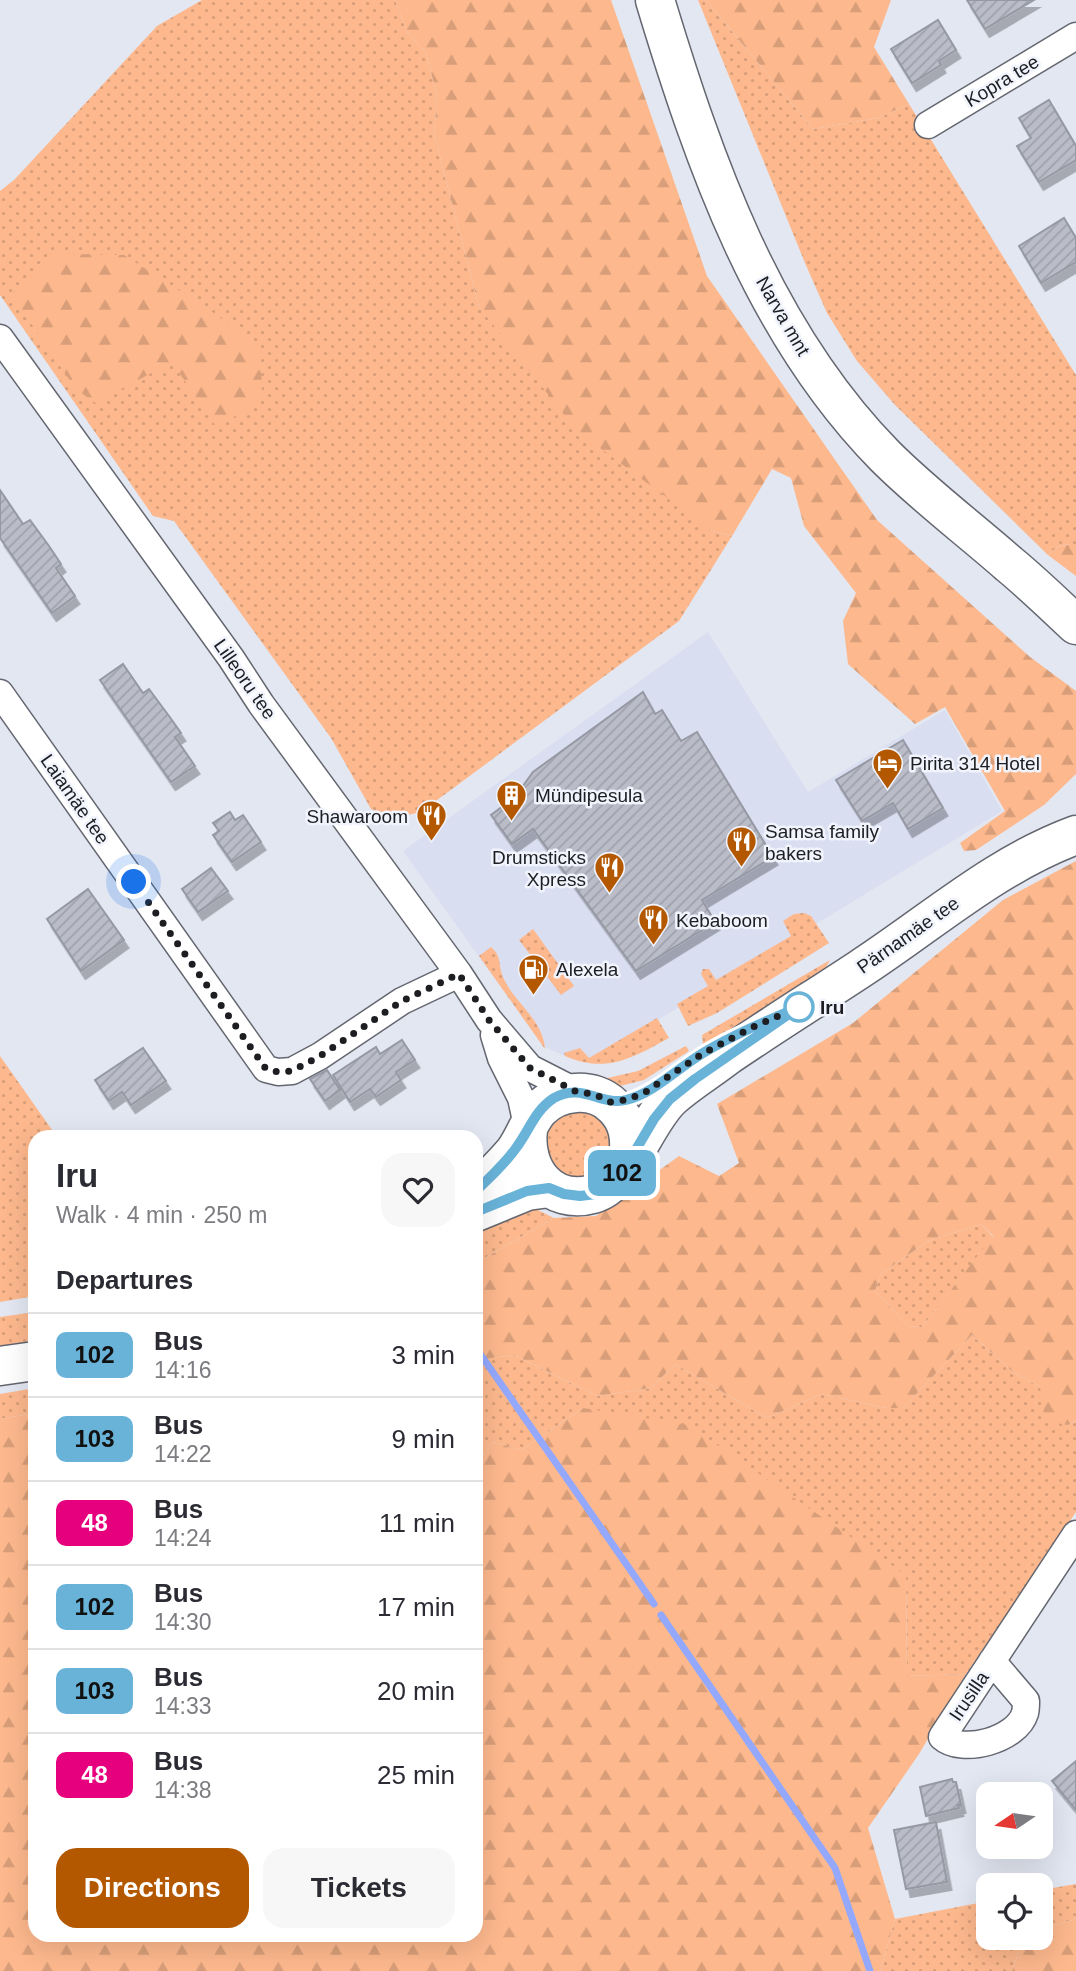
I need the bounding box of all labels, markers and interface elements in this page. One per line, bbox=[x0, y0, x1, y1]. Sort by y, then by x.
street label: Kopra tee bbox=[961, 51, 1043, 111]
street label: Narva mnt bbox=[752, 273, 814, 360]
street label: Lilleoru tee bbox=[210, 635, 280, 723]
hotel icon: Pirita 314 Hotel bbox=[870, 746, 904, 790]
street label: Laiamäe tee bbox=[36, 750, 114, 848]
place label: Pirita 314 Hotel bbox=[910, 753, 1040, 774]
building icon: Mündipesula bbox=[495, 778, 529, 822]
place label: Mündipesula bbox=[535, 785, 643, 806]
restaurant icon: Shawaroom bbox=[414, 799, 448, 843]
place label: Shawaroom bbox=[307, 806, 408, 827]
place label: Samsa family bakers bbox=[765, 821, 880, 864]
restaurant icon: Samsa family bakers bbox=[725, 825, 759, 869]
place label: Drumsticks Xpress bbox=[492, 847, 586, 890]
restaurant icon: Drumsticks Xpress bbox=[592, 851, 626, 895]
your location bbox=[116, 864, 151, 899]
street label: Pärnamäe tee bbox=[853, 892, 963, 978]
restaurant icon: Kebaboom bbox=[636, 903, 670, 947]
place label: Kebaboom bbox=[676, 910, 768, 931]
fuel station icon: Alexela bbox=[516, 952, 550, 996]
place label: Alexela bbox=[556, 959, 619, 980]
marker: Iru bbox=[784, 992, 814, 1022]
place label: Iru bbox=[820, 997, 844, 1018]
line badge: 102 bbox=[582, 1150, 662, 1196]
button: heart bbox=[381, 1153, 455, 1227]
text: Iru bbox=[56, 1157, 98, 1194]
text: 102 bbox=[602, 1159, 642, 1186]
text: Walk · 4 min · 250 m bbox=[56, 1202, 267, 1228]
text: Departures bbox=[56, 1265, 193, 1295]
text: Bus bbox=[154, 1326, 203, 1356]
text: 3 min bbox=[391, 1340, 455, 1370]
text: 102 bbox=[74, 1341, 115, 1368]
text: 14:16 bbox=[154, 1357, 212, 1383]
text: Bus bbox=[154, 1410, 203, 1440]
text: 9 min bbox=[391, 1424, 455, 1454]
text: 103 bbox=[74, 1425, 115, 1452]
text: 14:22 bbox=[154, 1441, 212, 1467]
text: Bus bbox=[154, 1494, 203, 1524]
text: 11 min bbox=[379, 1508, 455, 1538]
text: 48 bbox=[81, 1509, 108, 1536]
text: 14:24 bbox=[154, 1525, 212, 1551]
text: Bus bbox=[154, 1578, 203, 1608]
text: 17 min bbox=[377, 1592, 455, 1622]
text: 102 bbox=[74, 1593, 115, 1620]
text: 14:30 bbox=[154, 1609, 212, 1635]
text: Bus bbox=[154, 1662, 203, 1692]
street label: Irusilla bbox=[945, 1667, 993, 1725]
text: 20 min bbox=[377, 1676, 455, 1706]
text: 103 bbox=[74, 1677, 115, 1704]
text: 14:33 bbox=[154, 1693, 212, 1719]
text: Bus bbox=[154, 1746, 203, 1776]
text: 25 min bbox=[377, 1760, 455, 1790]
text: 48 bbox=[81, 1761, 108, 1788]
text: 14:38 bbox=[154, 1777, 212, 1803]
north arrow bbox=[976, 1782, 1054, 1858]
map controls bbox=[976, 1782, 1053, 1950]
button: Directions bbox=[56, 1848, 249, 1928]
button: Tickets bbox=[263, 1848, 455, 1928]
button: locate bbox=[976, 1873, 1053, 1950]

